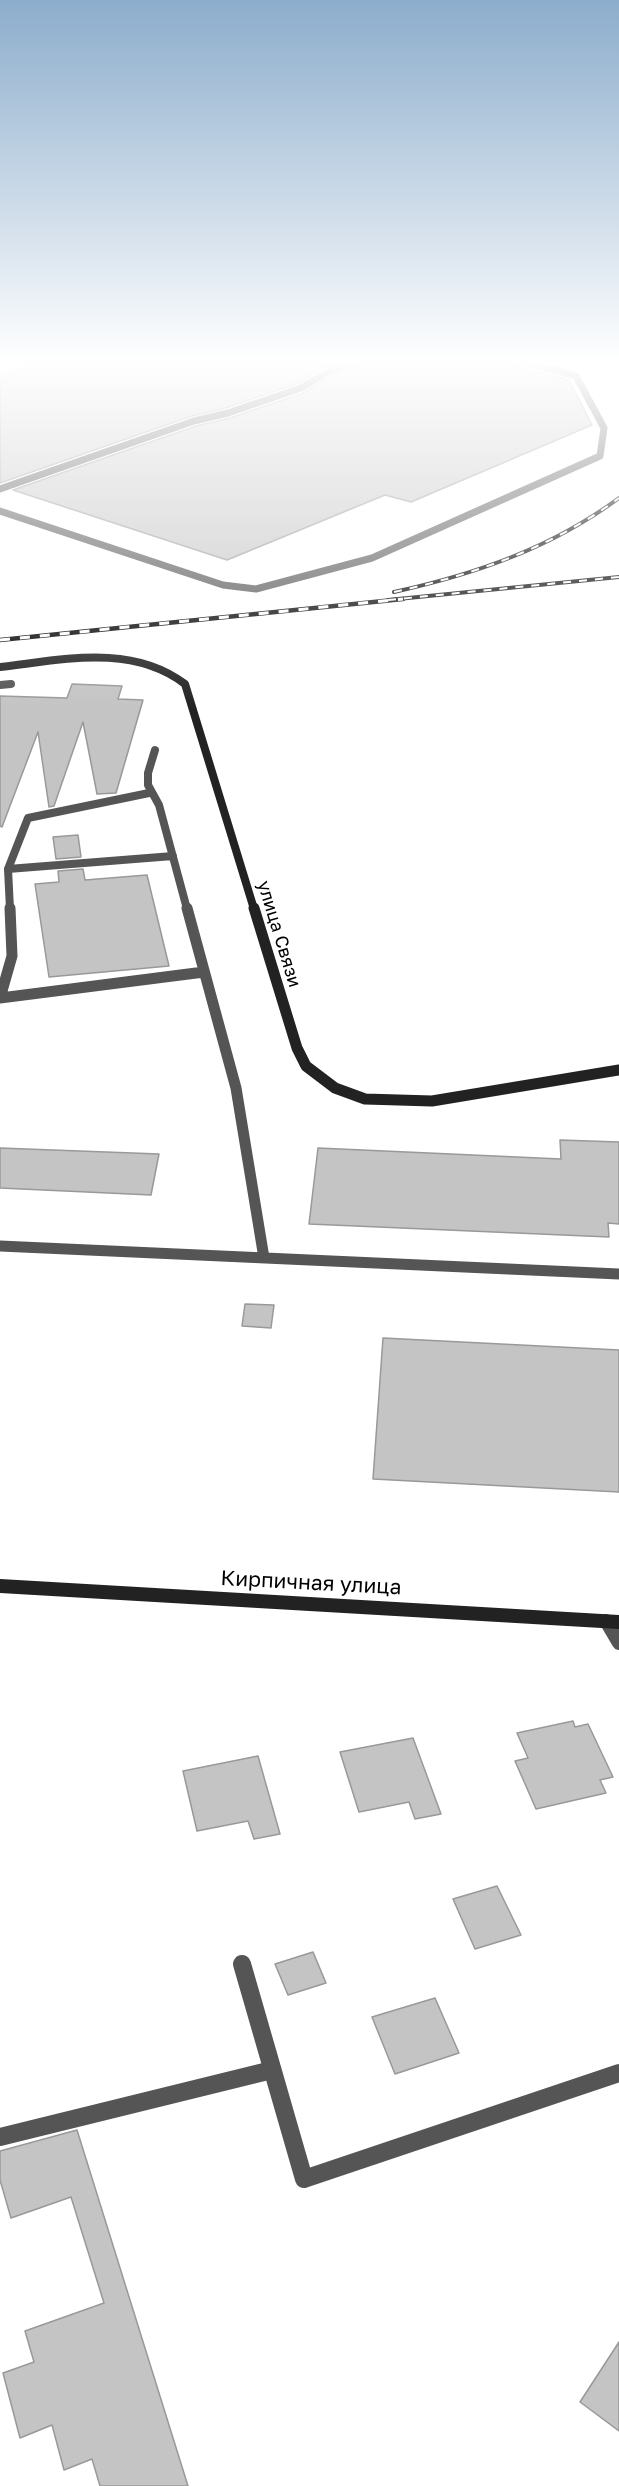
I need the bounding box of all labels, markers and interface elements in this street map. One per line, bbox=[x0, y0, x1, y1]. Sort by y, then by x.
street label: улица Связи bbox=[253, 878, 305, 990]
street label: Кирпичная улица bbox=[220, 1566, 402, 1600]

